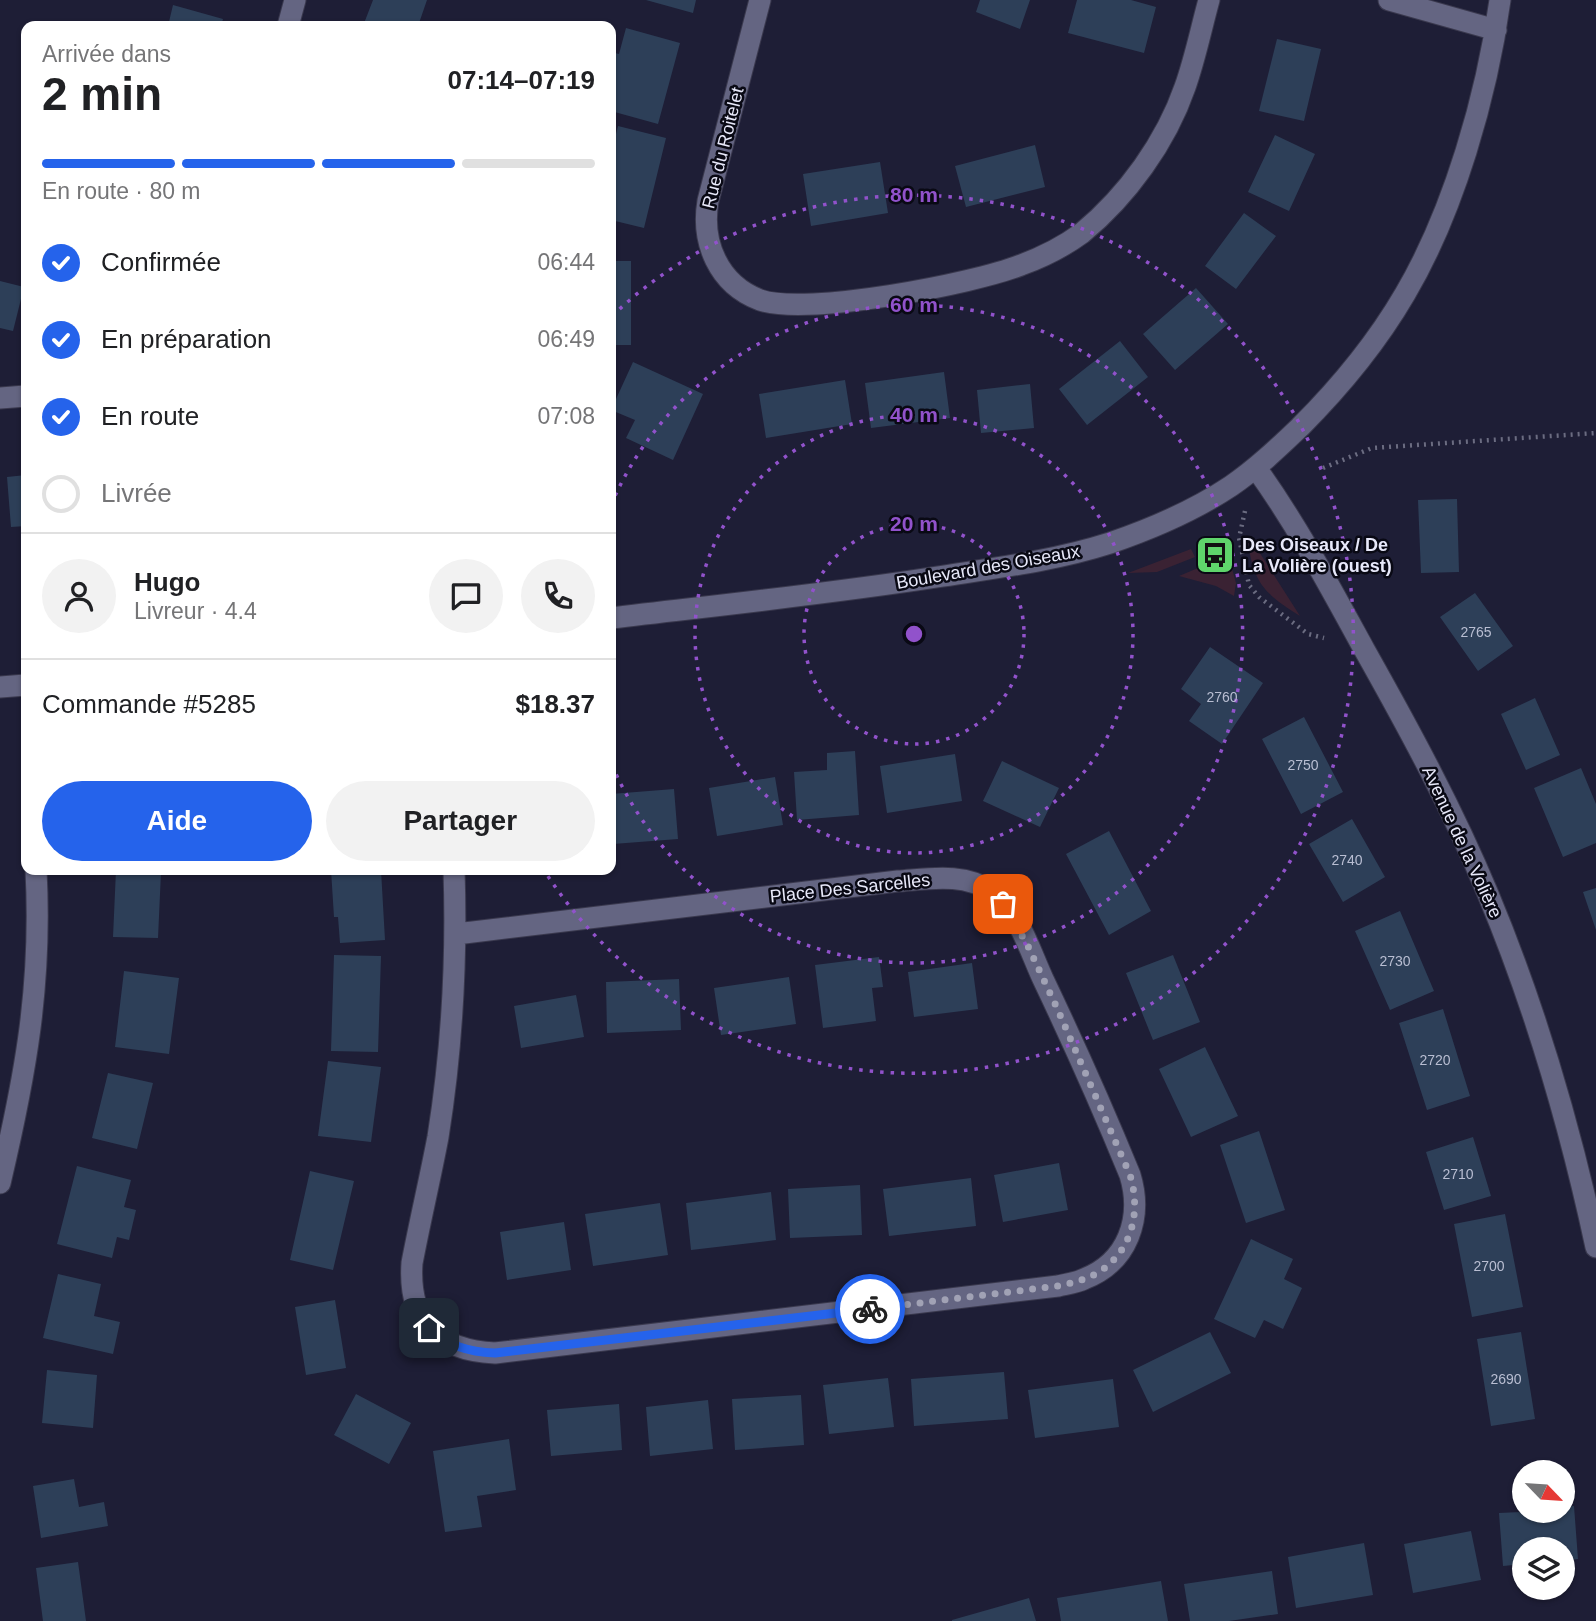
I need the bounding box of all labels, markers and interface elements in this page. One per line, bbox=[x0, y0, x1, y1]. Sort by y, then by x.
text: Arrivée dans bbox=[42, 41, 171, 67]
text: 07:14–07:19 bbox=[448, 65, 595, 95]
text: 2 min bbox=[42, 68, 162, 120]
street label: Rue du Roitelet bbox=[698, 85, 748, 211]
text: En route · 80 m bbox=[42, 178, 201, 204]
text: 80 m bbox=[890, 183, 938, 206]
icon: check bbox=[42, 244, 80, 282]
text: Confirmée bbox=[101, 247, 221, 277]
text: 06:44 bbox=[537, 249, 595, 275]
text: 60 m bbox=[890, 293, 938, 316]
icon: check bbox=[42, 321, 80, 359]
text: En préparation bbox=[101, 324, 272, 354]
text: 06:49 bbox=[537, 326, 595, 352]
icon: check bbox=[42, 398, 80, 436]
text: En route bbox=[101, 401, 199, 431]
text: 07:08 bbox=[537, 403, 595, 429]
text: 40 m bbox=[890, 403, 938, 426]
text: Livrée bbox=[101, 478, 172, 508]
text: 20 m bbox=[890, 512, 938, 535]
bus stop icon: Des Oiseaux / De La Volière (ouest) bbox=[1194, 534, 1236, 576]
place label: Des Oiseaux / De La Volière (ouest) bbox=[1242, 535, 1392, 576]
street label: Boulevard des Oiseaux bbox=[895, 541, 1081, 593]
button: person bbox=[42, 559, 116, 633]
button: chat bbox=[429, 559, 503, 633]
button: phone bbox=[521, 559, 595, 633]
text: Hugo bbox=[134, 567, 200, 597]
text: Livreur · 4.4 bbox=[134, 598, 257, 624]
centre of rings bbox=[902, 622, 926, 646]
house number: 2765 bbox=[1460, 624, 1492, 640]
text: Commande #5285 bbox=[42, 689, 256, 719]
text: $18.37 bbox=[515, 689, 595, 719]
house number: 2760 bbox=[1206, 689, 1238, 705]
house number: 2750 bbox=[1287, 757, 1319, 773]
street label: Avenue de la Volière bbox=[1418, 763, 1506, 921]
button: Aide bbox=[42, 781, 312, 861]
button: Partager bbox=[326, 781, 595, 861]
house number: 2740 bbox=[1331, 852, 1363, 868]
street label: Place Des Sarcelles bbox=[769, 870, 931, 906]
pin bbox=[973, 874, 1033, 934]
icon: bag bbox=[984, 885, 1022, 923]
house number: 2730 bbox=[1379, 953, 1411, 969]
house number: 2720 bbox=[1419, 1052, 1451, 1068]
house number: 2710 bbox=[1442, 1166, 1474, 1182]
house number: 2700 bbox=[1473, 1258, 1505, 1274]
courier bbox=[835, 1274, 905, 1344]
icon: bike bbox=[851, 1290, 889, 1328]
pin bbox=[399, 1298, 459, 1358]
icon: home bbox=[410, 1309, 448, 1347]
house number: 2690 bbox=[1490, 1371, 1522, 1387]
north arrow bbox=[1512, 1460, 1575, 1522]
map controls bbox=[1512, 1460, 1575, 1600]
button: layers bbox=[1512, 1537, 1575, 1600]

